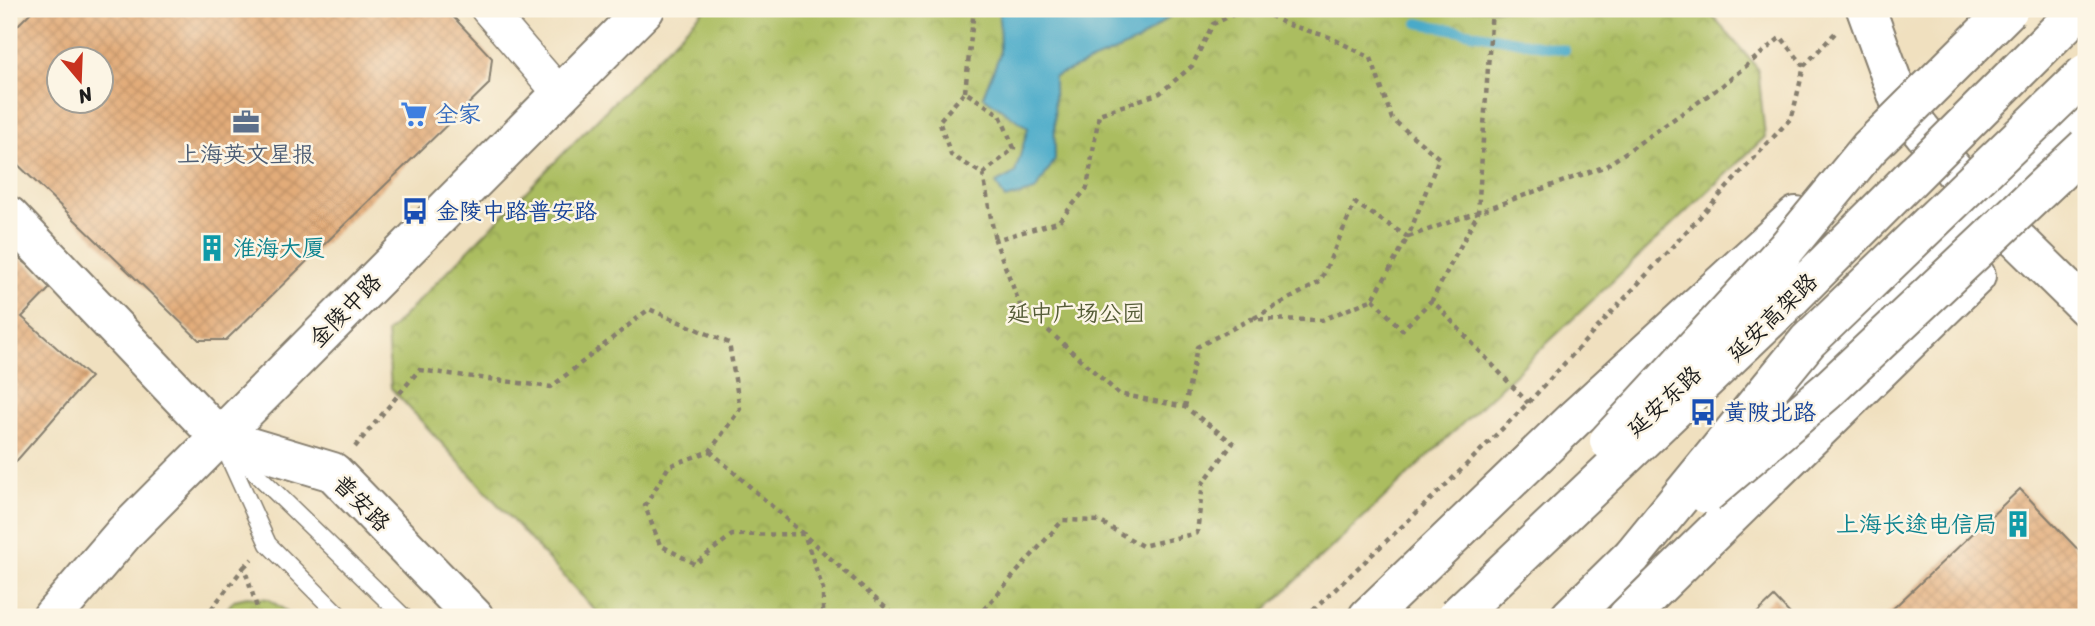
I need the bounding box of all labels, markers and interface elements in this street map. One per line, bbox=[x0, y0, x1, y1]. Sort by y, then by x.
north arrow bbox=[46, 46, 116, 116]
text: N bbox=[73, 78, 98, 114]
place label: 全家 bbox=[435, 94, 481, 135]
supermarket icon: 全家 bbox=[399, 99, 429, 129]
office icon: 上海英文星报 bbox=[231, 107, 261, 137]
place label: 上海英文星报 bbox=[177, 134, 315, 175]
place label: 金陵中路普安路 bbox=[436, 191, 597, 232]
bus stop icon: 金陵中路普安路 bbox=[400, 196, 430, 226]
place label: 淮海大厦 bbox=[233, 228, 325, 269]
building icon: 淮海大厦 bbox=[197, 233, 227, 263]
street label: 金陵中路 bbox=[299, 263, 392, 358]
street label: 延安高架路 bbox=[1717, 263, 1828, 372]
park label: 延中广场公园 bbox=[1007, 293, 1145, 334]
street label: 延安东路 bbox=[1617, 355, 1712, 448]
place label: 黄陂北路 bbox=[1724, 392, 1816, 433]
bus stop icon: 黄陂北路 bbox=[1688, 397, 1718, 427]
street label: 普安路 bbox=[323, 464, 401, 542]
place label: 上海长途电信局 bbox=[1836, 504, 1997, 545]
building icon: 上海长途电信局 bbox=[2003, 509, 2033, 539]

